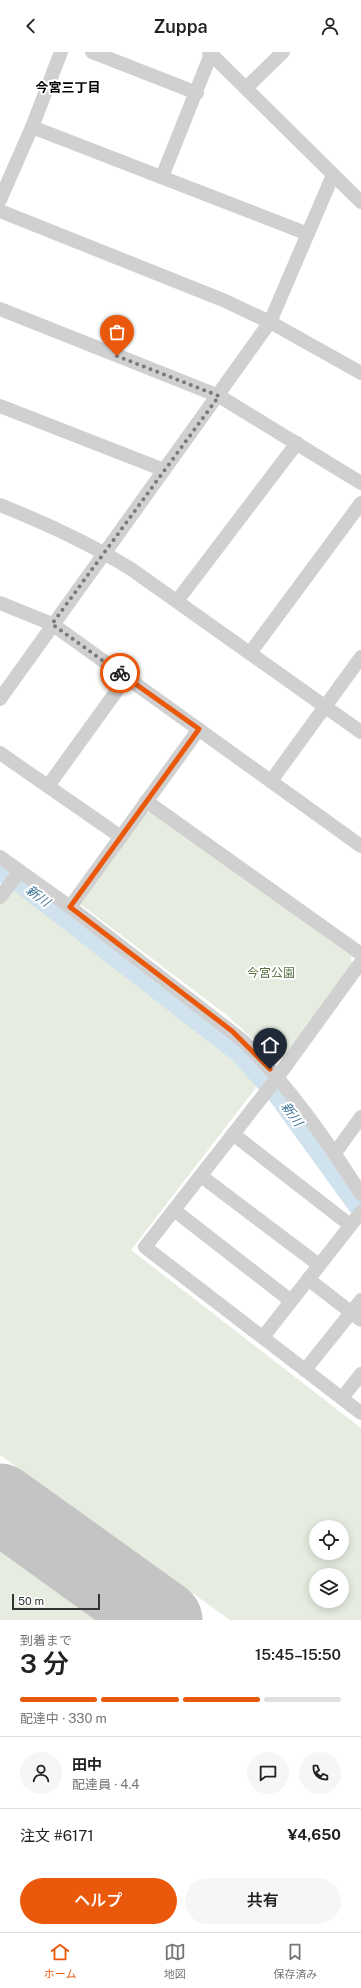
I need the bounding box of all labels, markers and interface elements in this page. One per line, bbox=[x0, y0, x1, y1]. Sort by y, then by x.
icon: back bbox=[20, 15, 42, 37]
icon: person bbox=[319, 15, 341, 37]
text: Zuppa bbox=[153, 16, 208, 37]
district label: 今宮三丁目 bbox=[35, 80, 101, 95]
pin bbox=[100, 315, 134, 356]
icon: bag bbox=[106, 321, 128, 343]
courier bbox=[100, 653, 140, 693]
icon: bike bbox=[109, 662, 131, 684]
water label: 新川 bbox=[23, 882, 54, 911]
park label: 今宮公園 bbox=[247, 966, 295, 980]
pin bbox=[253, 1028, 287, 1069]
icon: home bbox=[259, 1034, 281, 1056]
water label: 新川 bbox=[278, 1099, 307, 1131]
map controls bbox=[309, 1520, 349, 1608]
button: locate bbox=[309, 1520, 349, 1560]
button: layers bbox=[309, 1568, 349, 1608]
scale bar bbox=[12, 1592, 100, 1611]
text: 50 m bbox=[18, 1595, 44, 1607]
text: 到着まで bbox=[20, 1633, 72, 1648]
text: 15:45–15:50 bbox=[255, 1646, 341, 1663]
text: 3 分 bbox=[20, 1648, 69, 1679]
text: 配達中 · 330 m bbox=[20, 1711, 107, 1726]
button: person bbox=[20, 1752, 62, 1794]
button: chat bbox=[247, 1752, 289, 1794]
button: phone bbox=[299, 1752, 341, 1794]
text: 田中 bbox=[72, 1756, 102, 1773]
text: 配達員 · 4.4 bbox=[72, 1777, 139, 1792]
text: ¥4,650 bbox=[287, 1826, 341, 1843]
text: 注文 #6171 bbox=[20, 1827, 94, 1844]
button: ヘルプ bbox=[20, 1878, 177, 1924]
button: 共有 bbox=[185, 1878, 341, 1924]
tab: ホーム bbox=[44, 1941, 76, 1981]
tab: 地図 bbox=[164, 1941, 186, 1981]
tab: 保存済み bbox=[273, 1941, 317, 1981]

